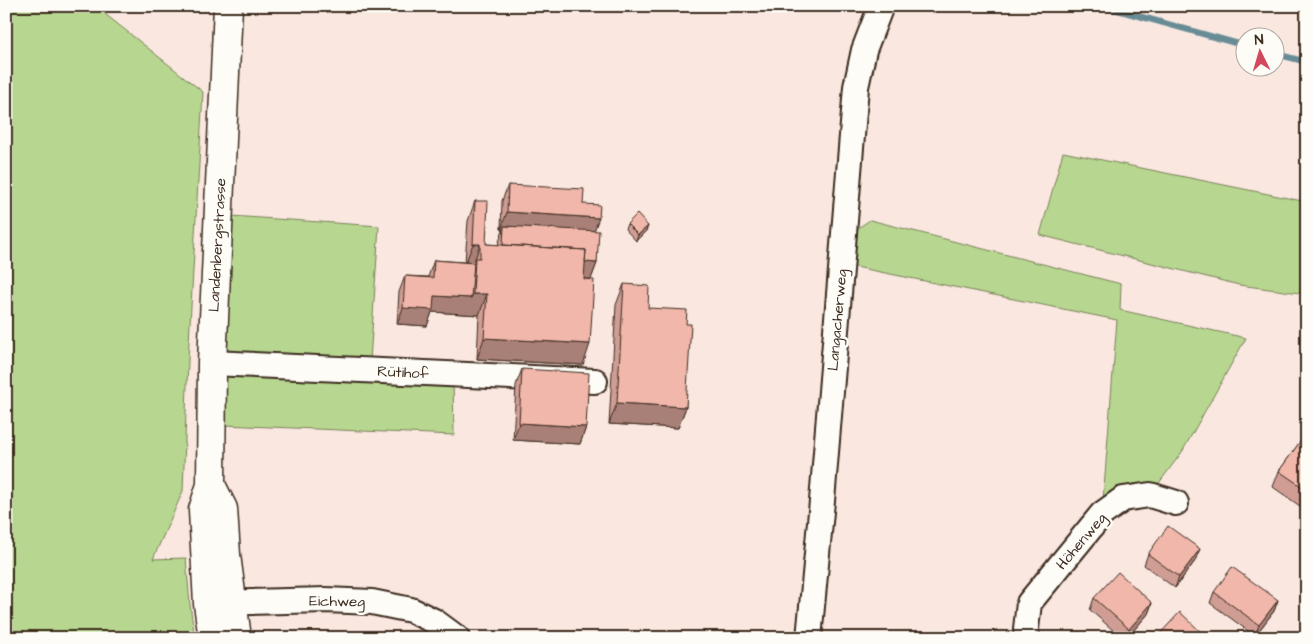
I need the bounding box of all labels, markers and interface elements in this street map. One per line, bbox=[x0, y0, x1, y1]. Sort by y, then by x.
north arrow bbox=[1236, 28, 1286, 78]
text: N bbox=[1254, 30, 1264, 50]
street label: Landenbergstrasse bbox=[204, 178, 232, 313]
street label: Langacherweg bbox=[823, 268, 853, 372]
street label: Rütihof bbox=[377, 361, 429, 384]
street label: Höhenweg bbox=[1051, 508, 1112, 575]
street label: Eichweg bbox=[309, 591, 365, 613]

